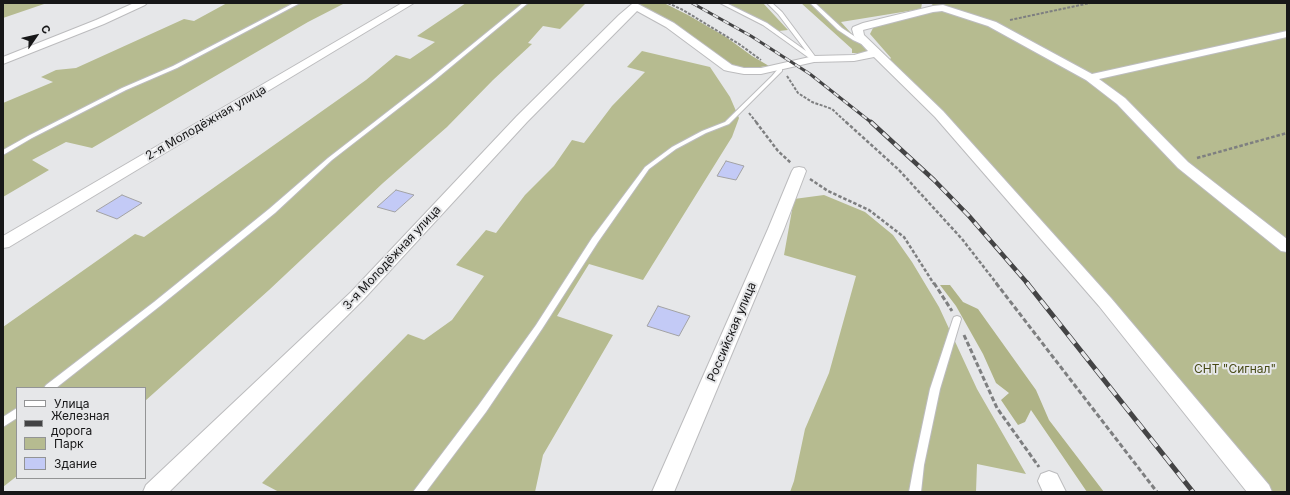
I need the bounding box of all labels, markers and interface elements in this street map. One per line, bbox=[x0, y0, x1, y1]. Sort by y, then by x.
north arrow bbox=[16, 16, 56, 56]
text: С bbox=[38, 22, 54, 37]
street label: 2-я Молодёжная улица bbox=[143, 83, 269, 163]
street label: 3-я Молодёжная улица bbox=[340, 203, 444, 313]
street label: Российская улица bbox=[704, 280, 760, 384]
park label: СНТ "Сигнал" bbox=[1194, 362, 1276, 376]
legend bbox=[16, 387, 146, 479]
text: Улица bbox=[54, 396, 89, 411]
text: Железная дорога bbox=[51, 408, 109, 438]
text: Парк bbox=[54, 436, 84, 451]
text: Здание bbox=[54, 456, 97, 471]

